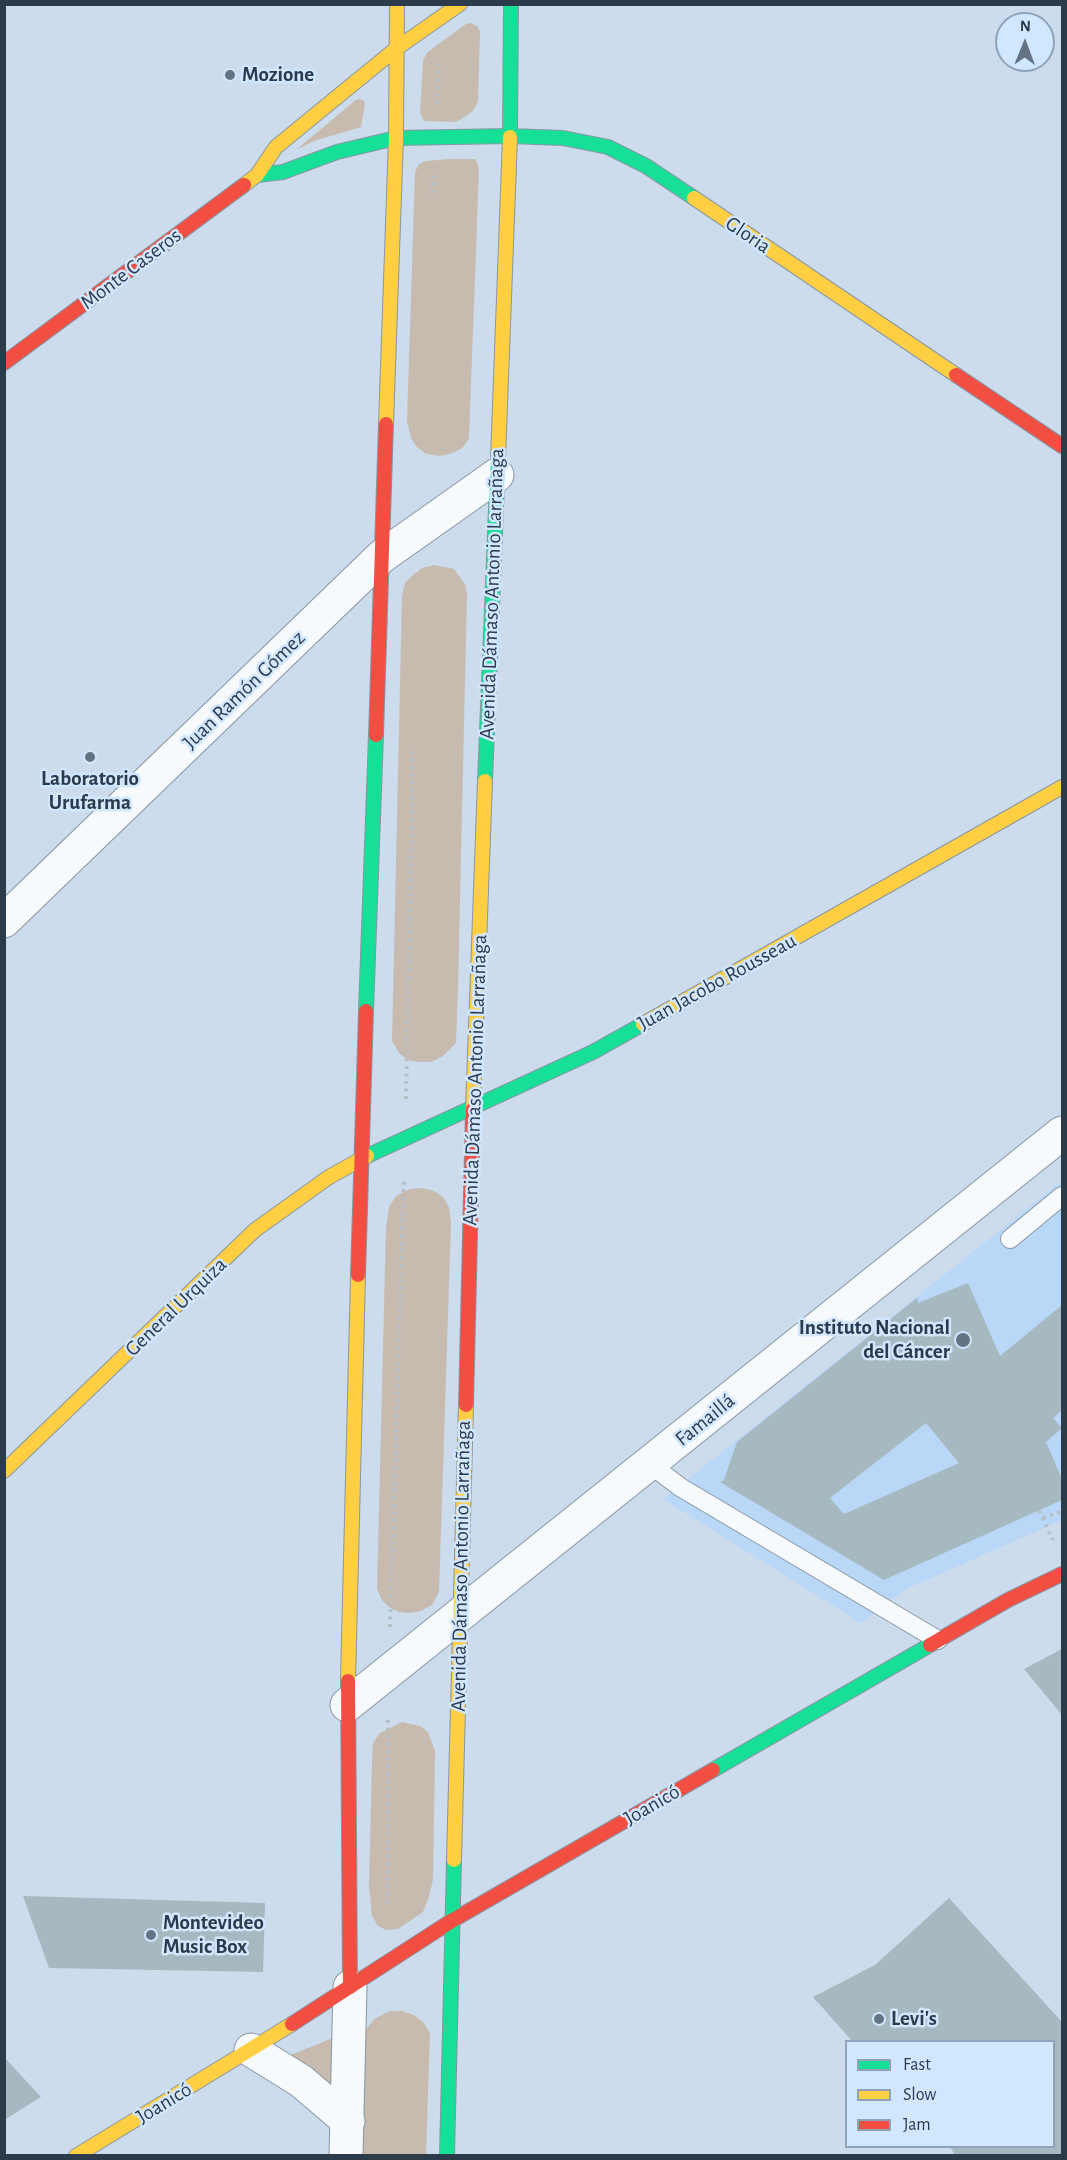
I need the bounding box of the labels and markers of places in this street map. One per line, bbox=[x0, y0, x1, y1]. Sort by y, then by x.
place label: Mozione bbox=[242, 62, 314, 88]
marker: Mozione bbox=[223, 68, 237, 82]
marker: Laboratorio Urufarma bbox=[83, 750, 97, 764]
place label: Laboratorio Urufarma bbox=[41, 766, 139, 816]
place label: Instituto Nacional del Cáncer bbox=[799, 1315, 950, 1365]
marker: Instituto Nacional del Cáncer bbox=[954, 1331, 972, 1349]
place label: Montevideo Music Box bbox=[163, 1910, 264, 1960]
marker: Montevideo Music Box bbox=[144, 1928, 158, 1942]
place label: Levi's bbox=[891, 2006, 937, 2032]
marker: Levi's bbox=[872, 2012, 886, 2026]

